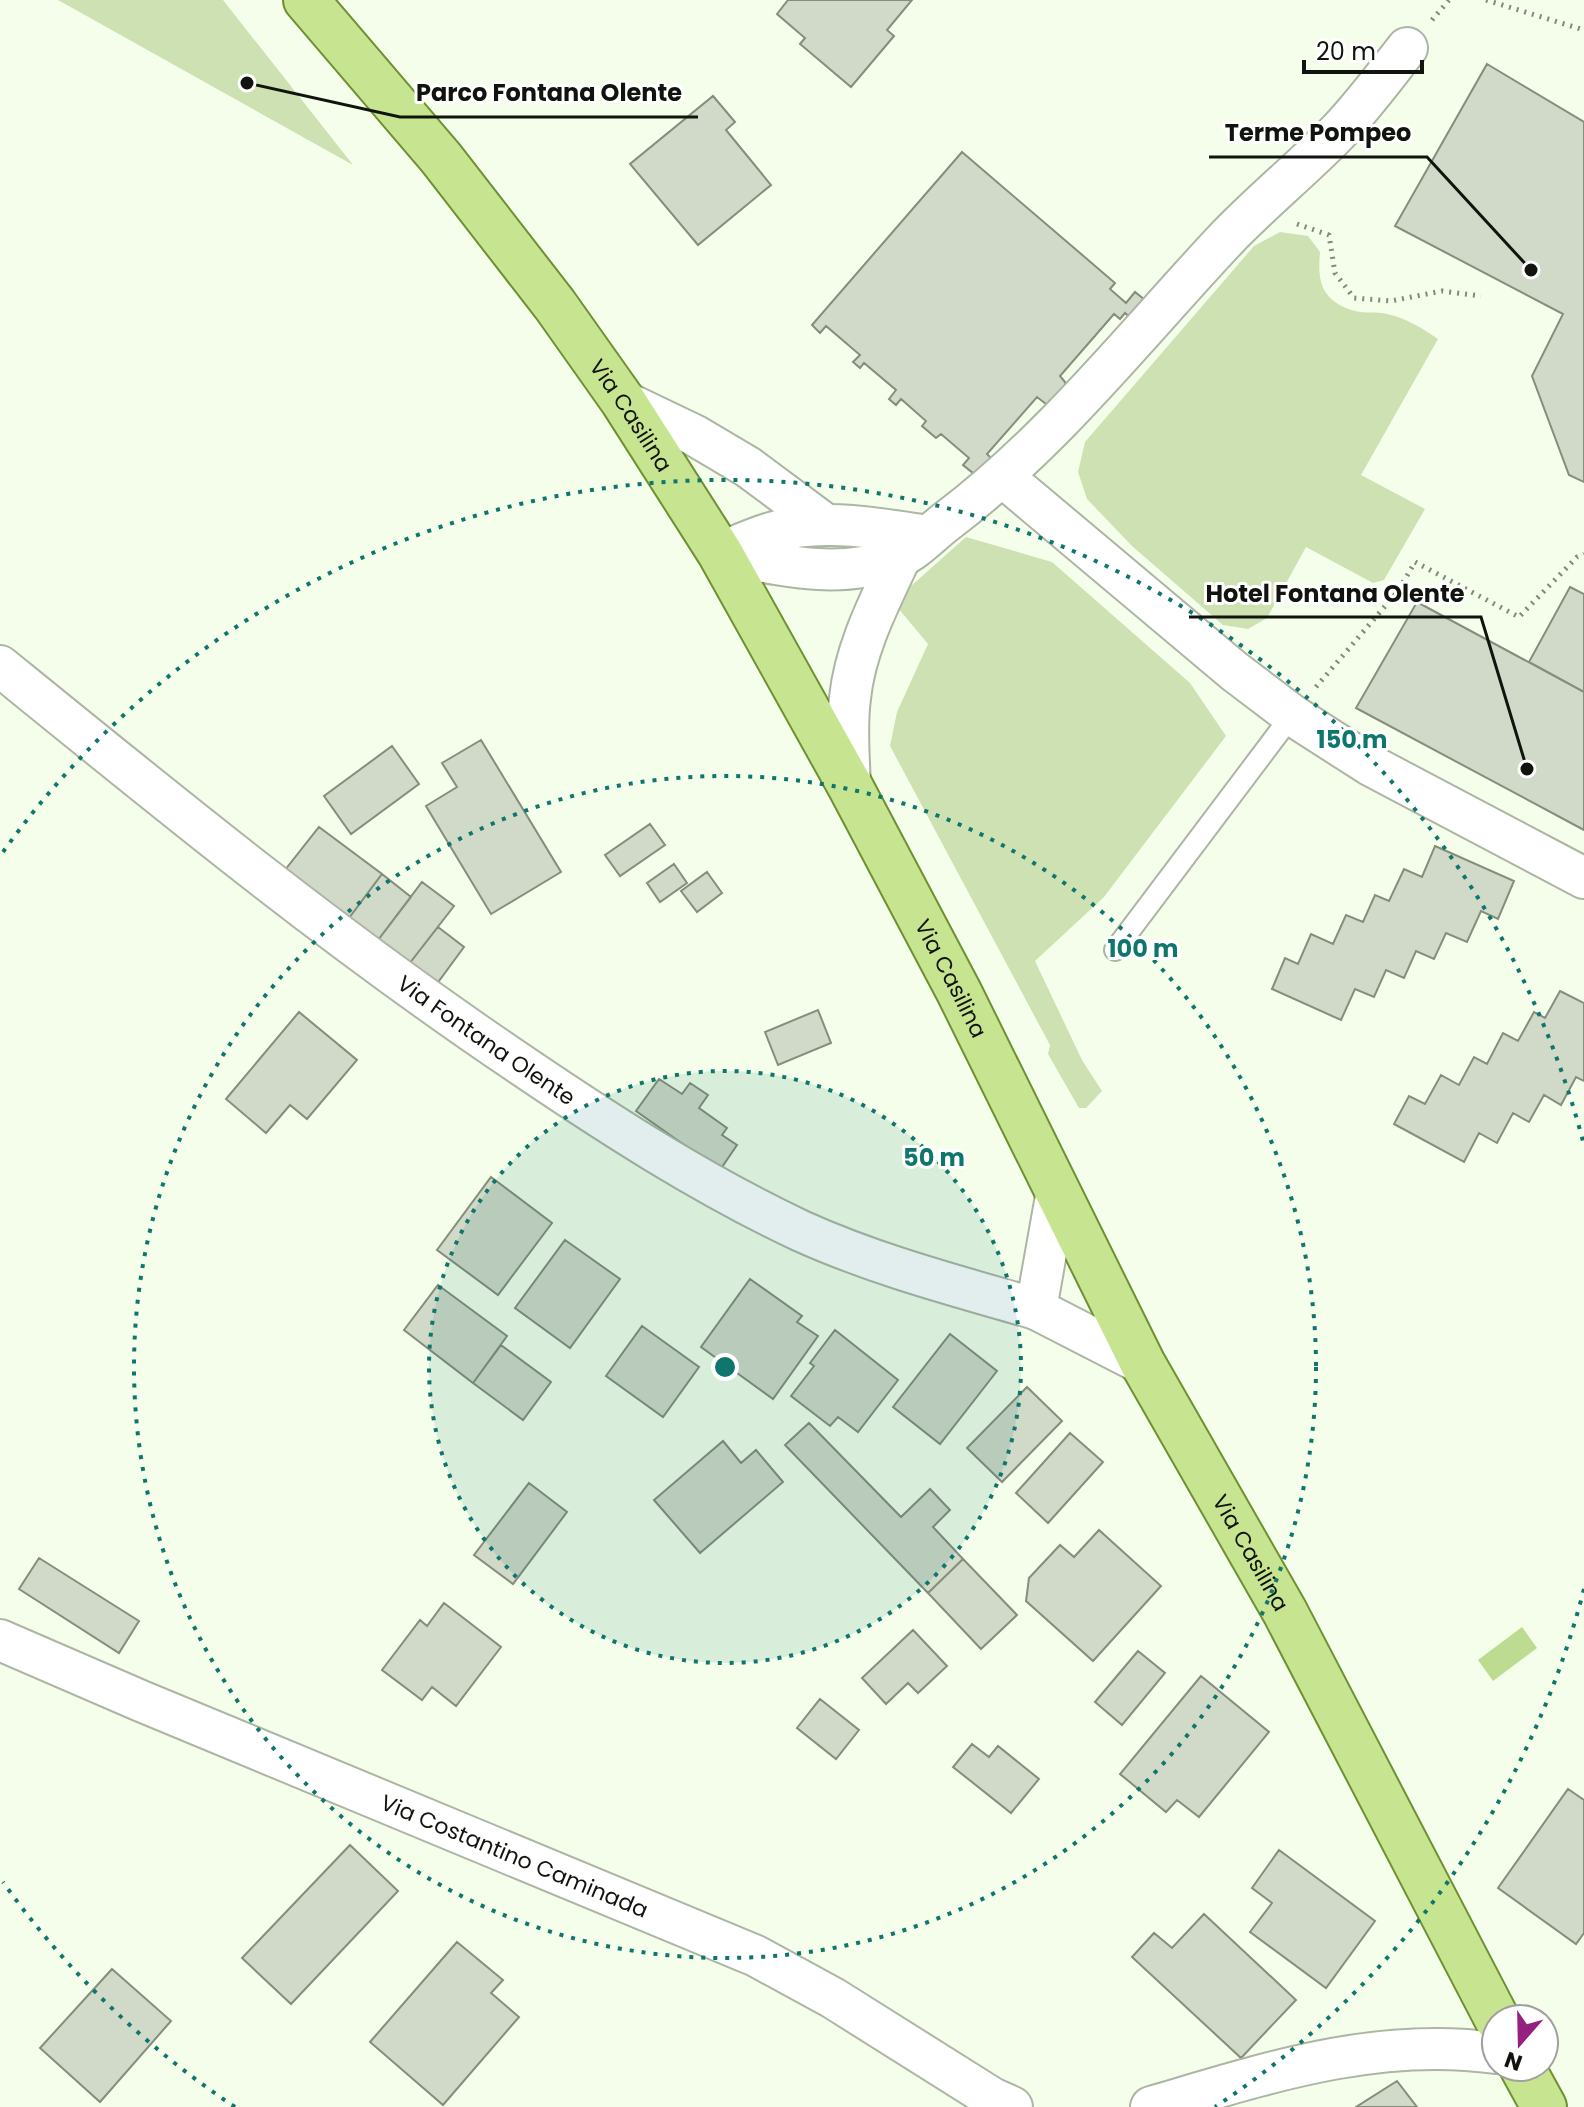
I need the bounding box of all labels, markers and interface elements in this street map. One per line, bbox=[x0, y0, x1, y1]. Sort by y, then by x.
scale bar bbox=[1304, 24, 1422, 74]
text: 20 m bbox=[1316, 35, 1376, 68]
callout: Parco Fontana Olente bbox=[400, 69, 698, 117]
text: Parco Fontana Olente bbox=[416, 76, 682, 109]
callout: Terme Pompeo bbox=[1209, 109, 1427, 157]
text: Terme Pompeo bbox=[1225, 116, 1411, 149]
street label: Via Casilina bbox=[582, 353, 680, 478]
callout: Hotel Fontana Olente bbox=[1189, 569, 1481, 617]
text: Hotel Fontana Olente bbox=[1205, 577, 1465, 610]
text: 150 m bbox=[1317, 723, 1387, 756]
street label: Via Casilina bbox=[908, 914, 995, 1043]
text: 100 m bbox=[1108, 932, 1178, 965]
street label: Via Fontana Olente bbox=[391, 968, 582, 1113]
text: 50 m bbox=[903, 1141, 965, 1174]
centre of rings bbox=[711, 1353, 739, 1381]
street label: Via Casilina bbox=[1205, 1489, 1297, 1617]
street label: Via Costantino Caminada bbox=[376, 1787, 653, 1925]
north arrow bbox=[1480, 2003, 1560, 2083]
text: N bbox=[1500, 2044, 1526, 2079]

